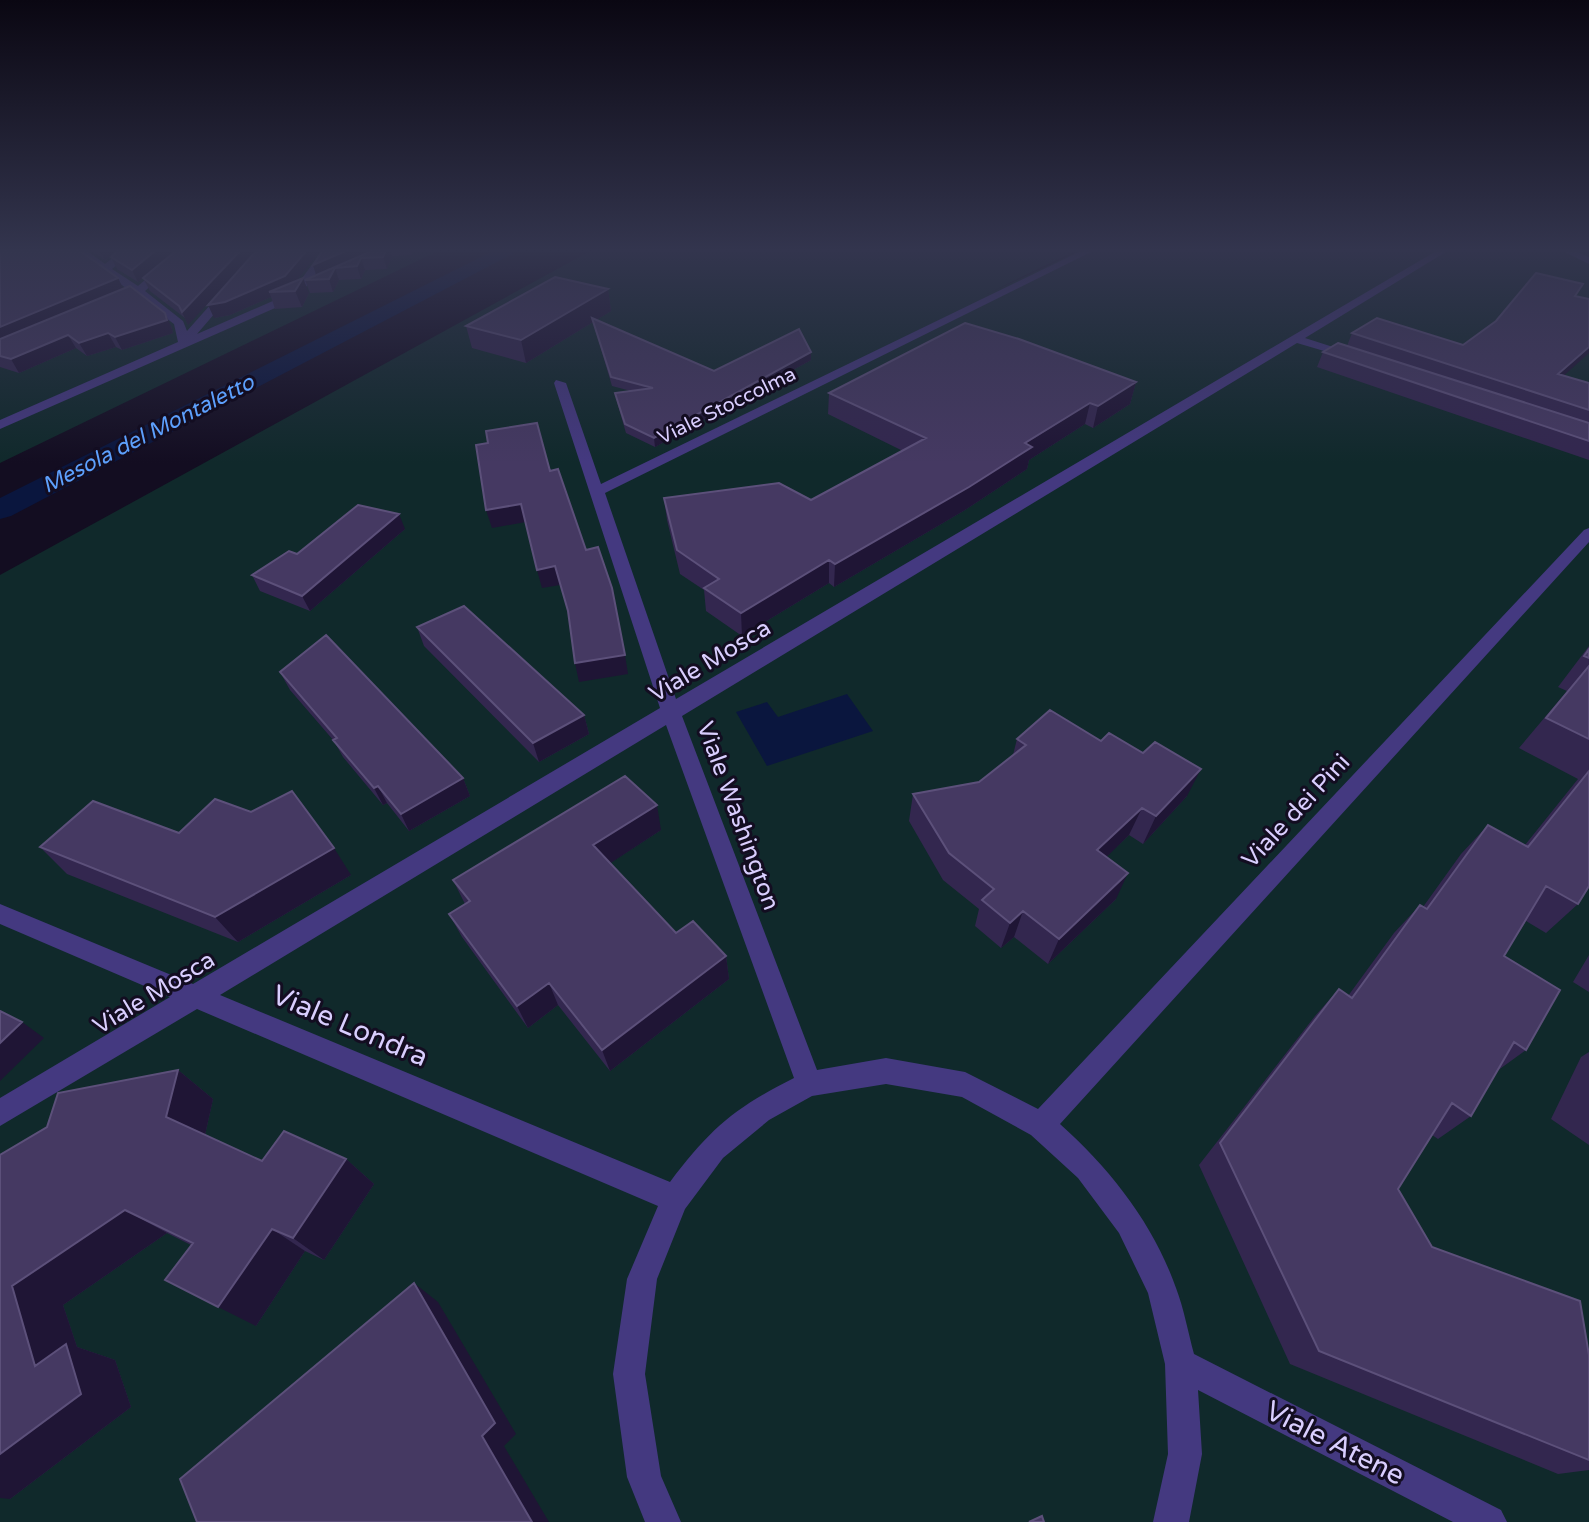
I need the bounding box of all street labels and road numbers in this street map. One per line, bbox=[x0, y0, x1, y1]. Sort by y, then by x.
street label: Viale Stoccolma bbox=[654, 362, 800, 450]
street label: Viale Mosca bbox=[644, 613, 776, 709]
street label: Viale Washington bbox=[690, 718, 786, 914]
street label: Viale dei Pini bbox=[1236, 748, 1356, 874]
street label: Viale Mosca bbox=[88, 945, 220, 1041]
street label: Viale Londra bbox=[267, 978, 433, 1074]
street label: Viale Atene bbox=[1260, 1393, 1410, 1493]

